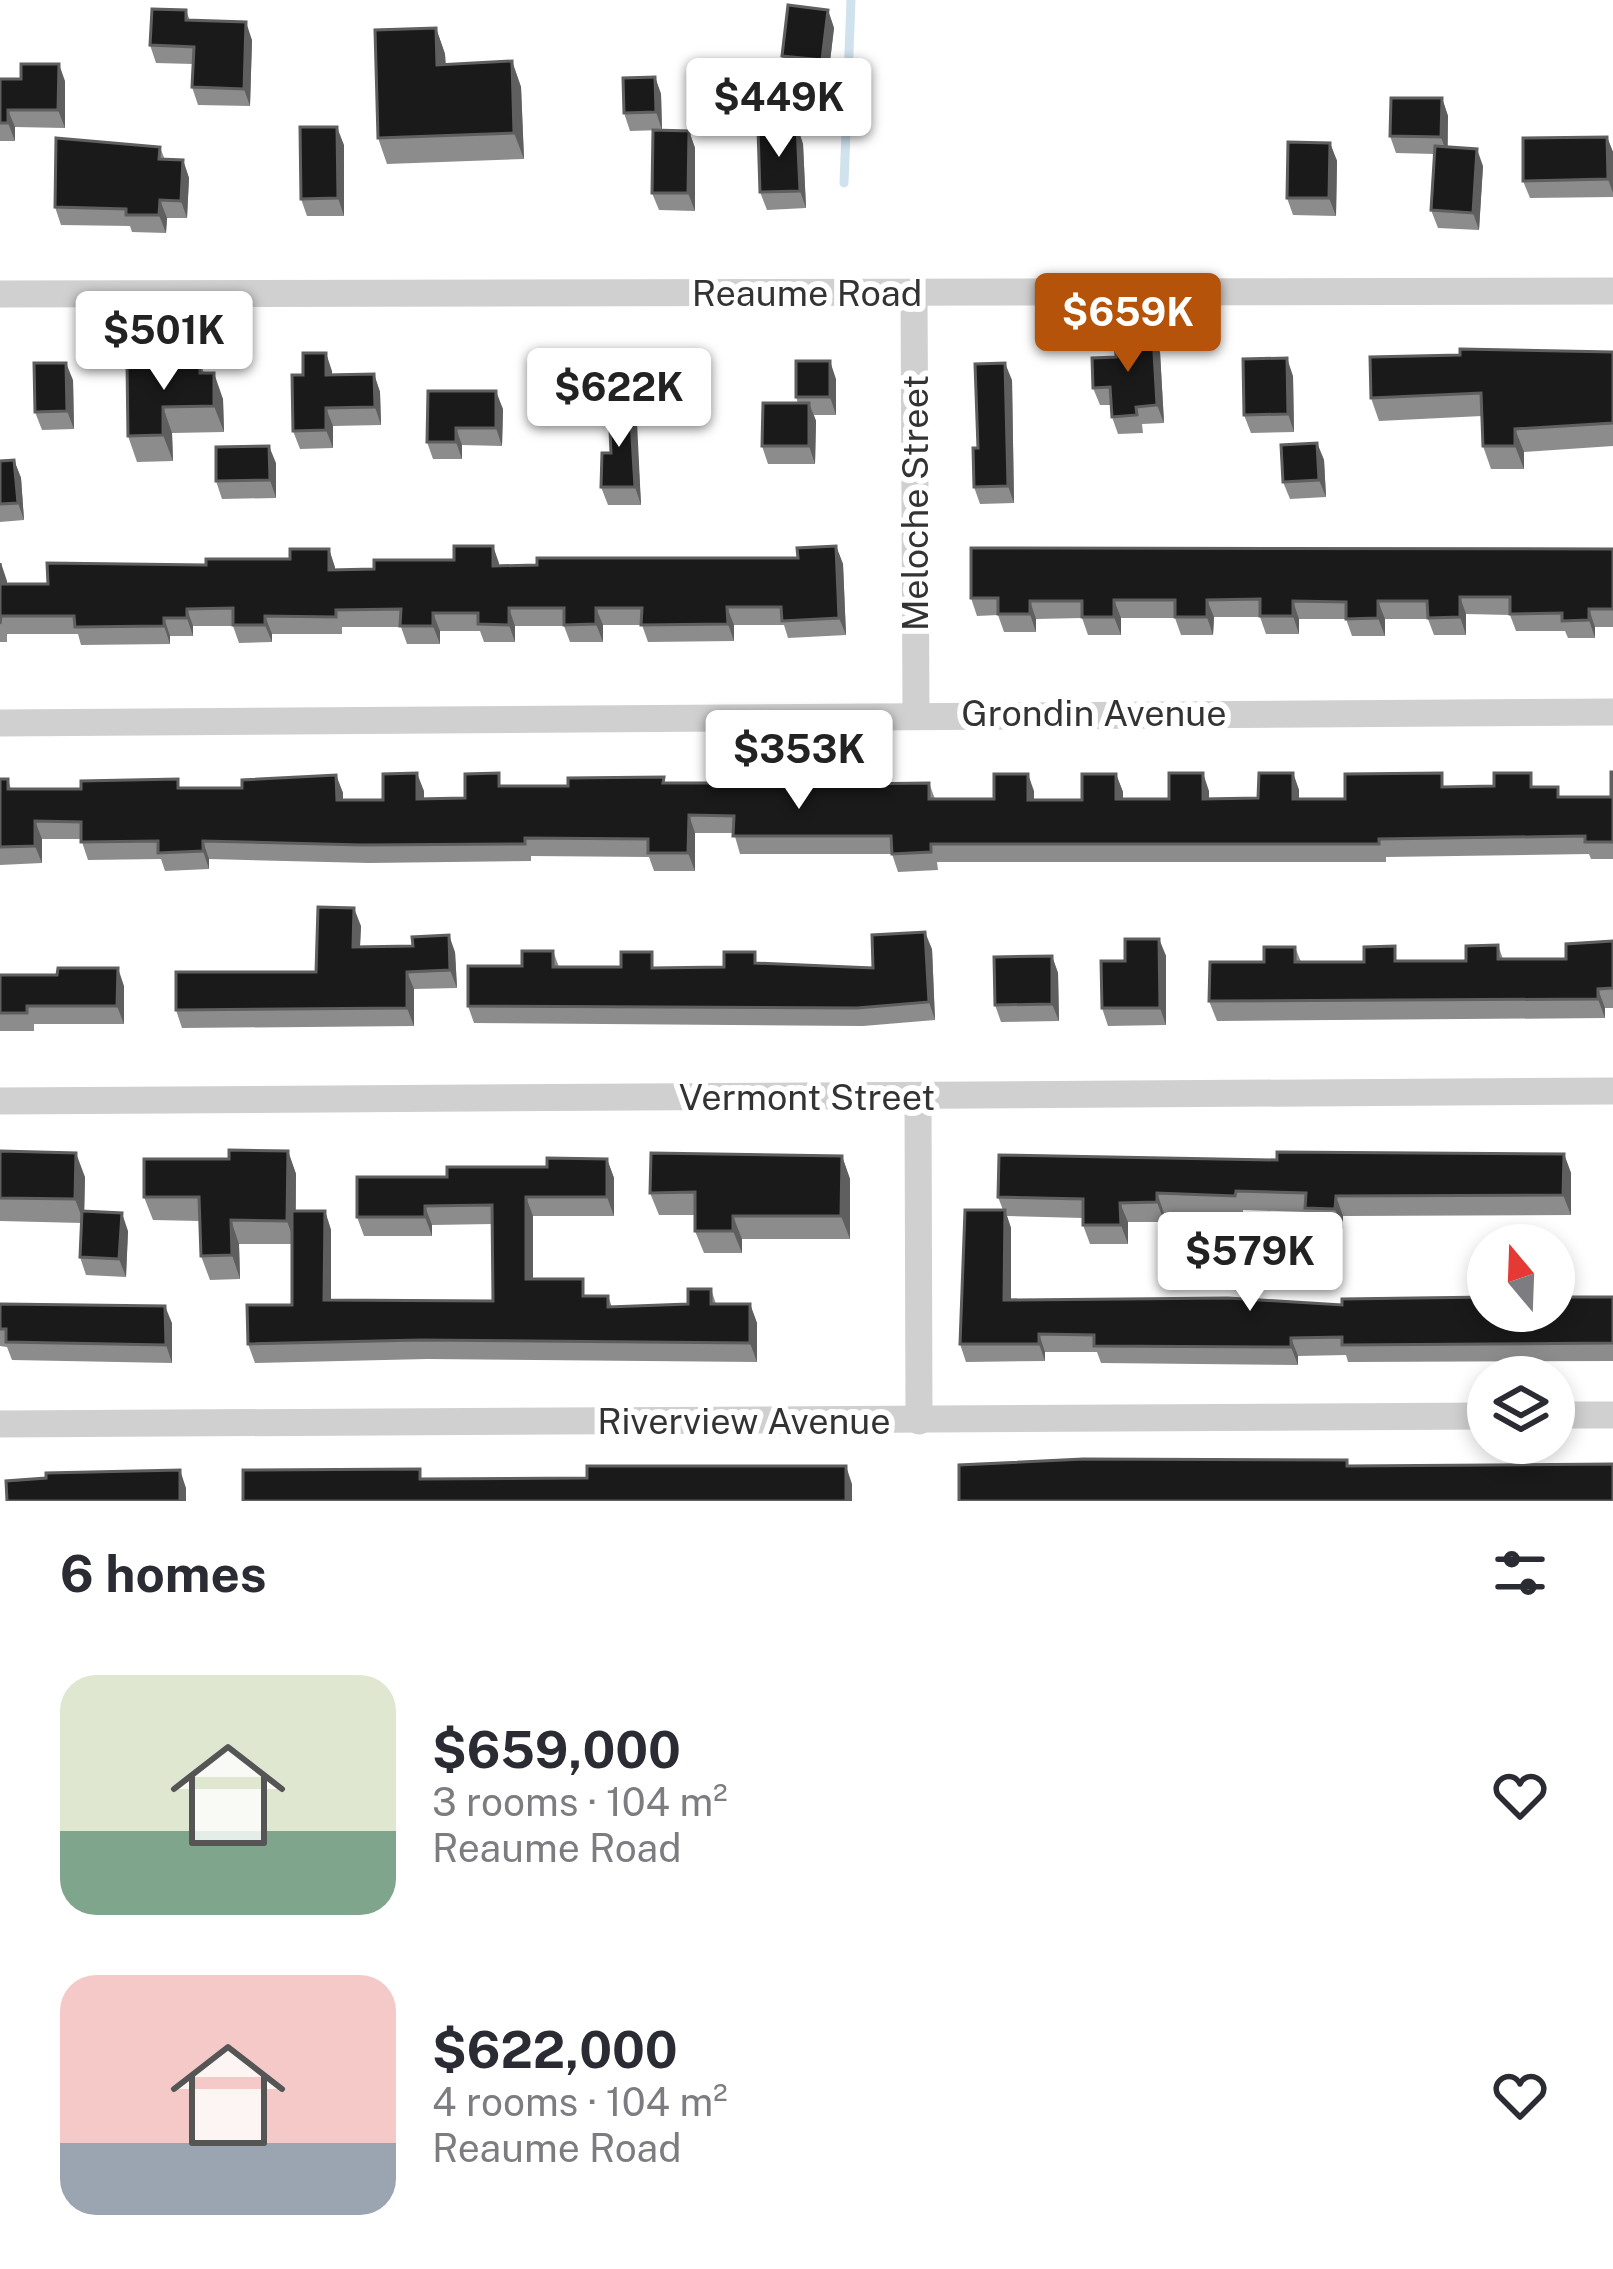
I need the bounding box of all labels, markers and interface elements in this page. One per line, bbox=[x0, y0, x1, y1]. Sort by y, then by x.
pin: $449K bbox=[695, 58, 863, 160]
text: $449K bbox=[713, 74, 845, 120]
street label: Reaume Road bbox=[692, 272, 922, 314]
pin: $659K bbox=[1044, 273, 1212, 375]
text: $659K bbox=[1062, 289, 1194, 335]
pin: $501K bbox=[80, 291, 248, 393]
text: $501K bbox=[103, 307, 225, 353]
pin: $622K bbox=[535, 348, 703, 450]
text: $622K bbox=[554, 364, 684, 410]
street label: Meloche Street bbox=[894, 375, 936, 631]
street label: Grondin Avenue bbox=[961, 692, 1227, 734]
pin: $353K bbox=[715, 710, 883, 812]
text: $353K bbox=[733, 726, 865, 772]
street label: Vermont Street bbox=[679, 1076, 935, 1118]
pin: $579K bbox=[1166, 1212, 1334, 1314]
north arrow bbox=[1467, 1224, 1575, 1332]
map controls bbox=[1467, 1224, 1575, 1464]
text: $579K bbox=[1185, 1228, 1315, 1274]
button: layers bbox=[1467, 1356, 1575, 1464]
street label: Riverview Avenue bbox=[597, 1400, 891, 1442]
icon: filters bbox=[1487, 1540, 1553, 1606]
text: 6 homes bbox=[60, 1544, 267, 1603]
text: $659,000 bbox=[432, 1720, 681, 1779]
icon: home bbox=[156, 1723, 300, 1867]
icon: heart bbox=[1487, 1762, 1553, 1828]
text: 3 rooms · 104 m² bbox=[432, 1779, 728, 1825]
text: Reaume Road bbox=[432, 1825, 681, 1871]
text: $622,000 bbox=[432, 2020, 678, 2079]
icon: home bbox=[156, 2023, 300, 2167]
icon: heart bbox=[1487, 2062, 1553, 2128]
text: 4 rooms · 104 m² bbox=[432, 2079, 728, 2125]
text: Reaume Road bbox=[432, 2125, 681, 2171]

